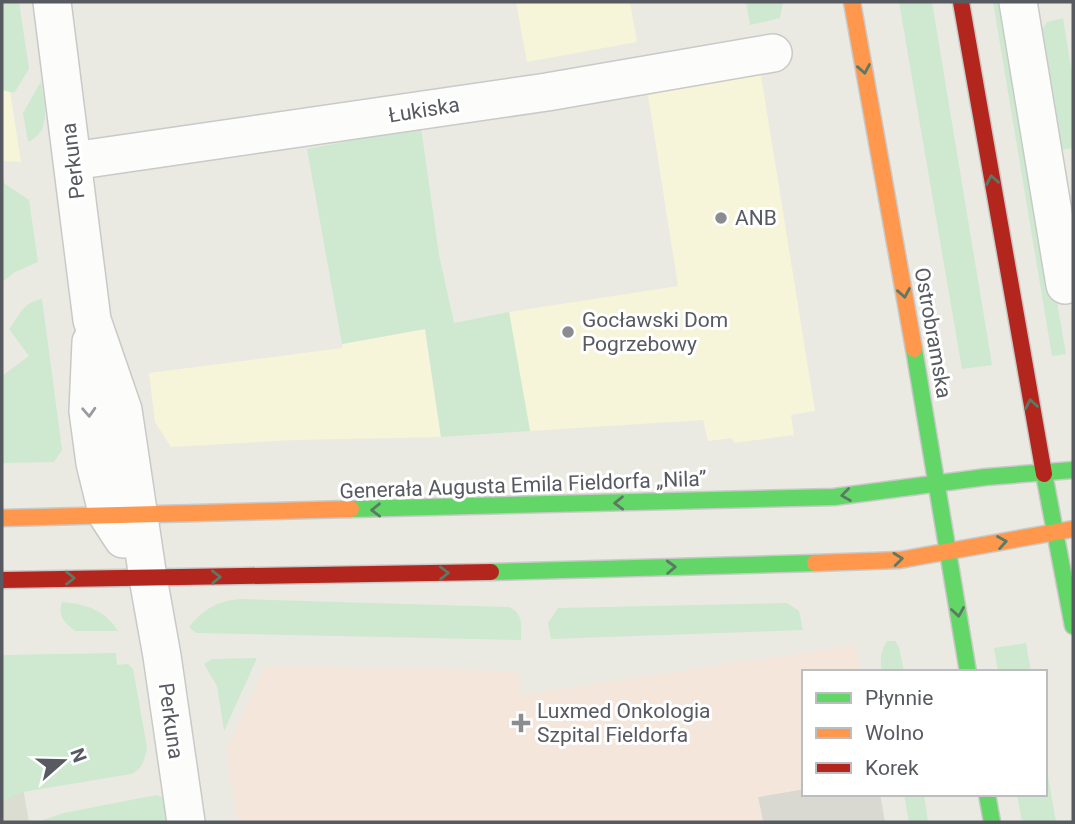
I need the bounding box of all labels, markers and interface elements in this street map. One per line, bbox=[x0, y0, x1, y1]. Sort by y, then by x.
one-way arrow bbox=[856, 63, 871, 75]
street label: Łukiska bbox=[387, 93, 461, 127]
street label: Perkuna bbox=[56, 122, 90, 200]
one-way arrow bbox=[985, 174, 1000, 186]
place label: ANB bbox=[735, 206, 777, 230]
marker: ANB bbox=[713, 210, 729, 226]
street label: Ostrobramska bbox=[910, 266, 956, 400]
one-way arrow bbox=[896, 287, 911, 299]
place label: Gocławski Dom Pogrzebowy bbox=[582, 308, 728, 356]
marker: Gocławski Dom Pogrzebowy bbox=[560, 324, 576, 340]
one-way arrow bbox=[1024, 398, 1039, 410]
one-way arrow bbox=[81, 407, 96, 418]
street label: Generała Augusta Emila Fieldorfa „Nila” bbox=[339, 467, 707, 503]
one-way arrow bbox=[840, 488, 852, 503]
one-way arrow bbox=[613, 496, 624, 511]
one-way arrow bbox=[370, 502, 381, 517]
one-way arrow bbox=[996, 535, 1008, 550]
one-way arrow bbox=[893, 552, 904, 567]
one-way arrow bbox=[666, 560, 677, 575]
one-way arrow bbox=[439, 565, 449, 581]
one-way arrow bbox=[211, 569, 222, 585]
one-way arrow bbox=[65, 570, 76, 586]
one-way arrow bbox=[950, 606, 965, 618]
legend bbox=[802, 670, 1047, 796]
street label: Perkuna bbox=[154, 681, 188, 761]
text: Płynnie bbox=[865, 686, 933, 710]
place label: Luxmed Onkologia Szpital Fieldorfa bbox=[537, 699, 711, 747]
marker: Luxmed Onkologia Szpital Fieldorfa bbox=[511, 713, 531, 733]
text: Wolno bbox=[865, 721, 924, 745]
north arrow bbox=[28, 726, 98, 796]
text: N bbox=[65, 745, 92, 766]
text: Korek bbox=[865, 756, 919, 780]

